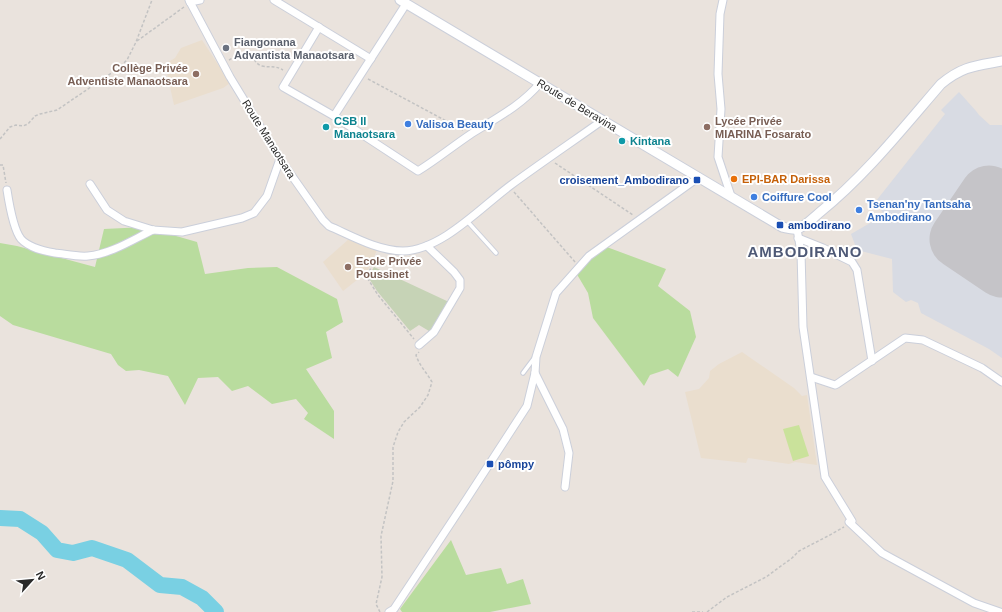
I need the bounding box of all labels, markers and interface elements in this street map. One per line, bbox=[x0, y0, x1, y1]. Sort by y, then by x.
place label: Fiangonana Advantista Manaotsara bbox=[234, 36, 355, 61]
marker: Fiangonana Advantista Manaotsara bbox=[221, 43, 231, 53]
place label: Collège Privée Adventiste Manaotsara bbox=[68, 62, 189, 87]
marker: Collège Privée Adventiste Manaotsara bbox=[191, 69, 201, 79]
street label: Route de Beravina bbox=[535, 76, 620, 134]
street label: Route Manaotsara bbox=[240, 97, 299, 181]
place label: CSB II Manaotsara bbox=[334, 115, 396, 140]
place label: Lycée Privée MIARINA Fosarato bbox=[715, 115, 811, 140]
place label: Valisoa Beauty bbox=[416, 118, 495, 130]
marker: Valisoa Beauty bbox=[403, 119, 413, 129]
marker: CSB II Manaotsara bbox=[321, 122, 331, 132]
marker: Lycée Privée MIARINA Fosarato bbox=[702, 122, 712, 132]
place label: Kintana bbox=[630, 135, 671, 147]
marker: Kintana bbox=[617, 136, 627, 146]
place label: EPI-BAR Darissa bbox=[742, 173, 831, 185]
place label: croisement_Ambodirano bbox=[559, 174, 689, 186]
marker: EPI-BAR Darissa bbox=[729, 174, 739, 184]
marker: croisement_Ambodirano bbox=[692, 175, 702, 185]
place label: Coiffure Cool bbox=[762, 191, 832, 203]
marker: Coiffure Cool bbox=[749, 192, 759, 202]
place label: Tsenan'ny Tantsaha Ambodirano bbox=[867, 198, 972, 223]
marker: Tsenan'ny Tantsaha Ambodirano bbox=[854, 205, 864, 215]
place label: ambodirano bbox=[788, 219, 851, 231]
marker: ambodirano bbox=[775, 220, 785, 230]
district label: AMBODIRANO bbox=[748, 243, 863, 260]
place label: Ecole Privée Poussinet bbox=[356, 255, 421, 280]
marker: Ecole Privée Poussinet bbox=[343, 262, 353, 272]
place label: pômpy bbox=[498, 458, 535, 470]
marker: pômpy bbox=[485, 459, 495, 469]
north arrow bbox=[12, 560, 52, 600]
text: N bbox=[34, 569, 48, 582]

